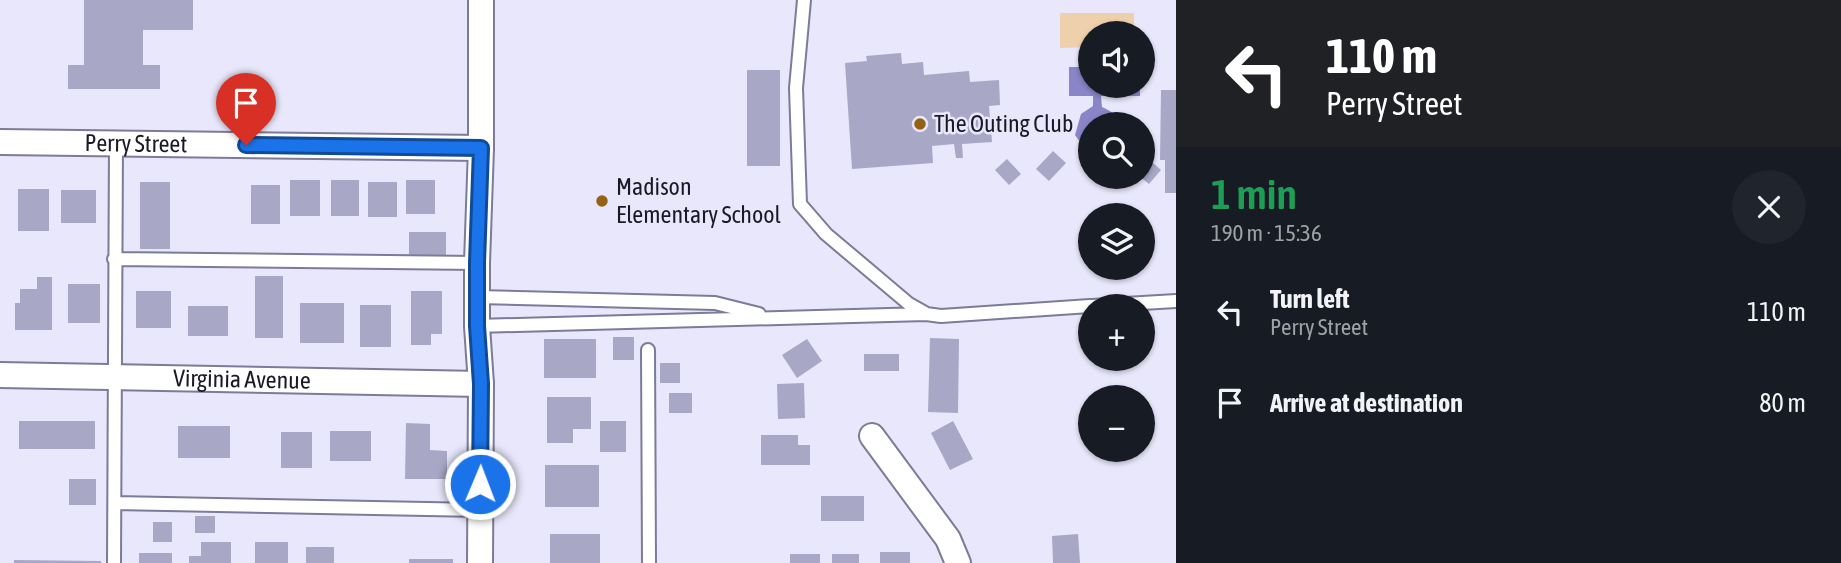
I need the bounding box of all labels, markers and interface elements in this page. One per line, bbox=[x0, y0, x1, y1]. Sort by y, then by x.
map controls bbox=[1078, 21, 1155, 462]
button: sound bbox=[1078, 21, 1155, 98]
text: 110 m bbox=[1326, 27, 1437, 83]
icon: left bbox=[1211, 28, 1302, 119]
pin bbox=[216, 73, 276, 145]
icon: arrive bbox=[227, 84, 265, 122]
text: Perry Street bbox=[1326, 85, 1463, 122]
place label: The Outing Club bbox=[934, 110, 1073, 137]
button: search bbox=[1078, 112, 1155, 189]
marker: The Outing Club bbox=[912, 116, 928, 132]
street label: Perry Street bbox=[85, 129, 188, 157]
text: 1 min bbox=[1211, 170, 1297, 218]
button: close bbox=[1732, 170, 1806, 244]
place label: Madison Elementary School bbox=[616, 173, 782, 228]
marker: Madison Elementary School bbox=[594, 193, 610, 209]
button: layers bbox=[1078, 203, 1155, 280]
text: 190 m · 15:36 bbox=[1211, 220, 1322, 246]
text: Turn left bbox=[1270, 284, 1350, 314]
icon: left bbox=[1211, 293, 1249, 331]
button: + bbox=[1078, 294, 1155, 371]
text: 110 m bbox=[1747, 297, 1806, 327]
text: Perry Street bbox=[1270, 314, 1368, 340]
street label: Virginia Avenue bbox=[173, 364, 311, 394]
icon: arrive bbox=[1211, 384, 1249, 422]
button: − bbox=[1078, 385, 1155, 462]
text: Arrive at destination bbox=[1270, 388, 1463, 418]
text: 80 m bbox=[1759, 388, 1806, 418]
position arrow bbox=[443, 447, 517, 521]

